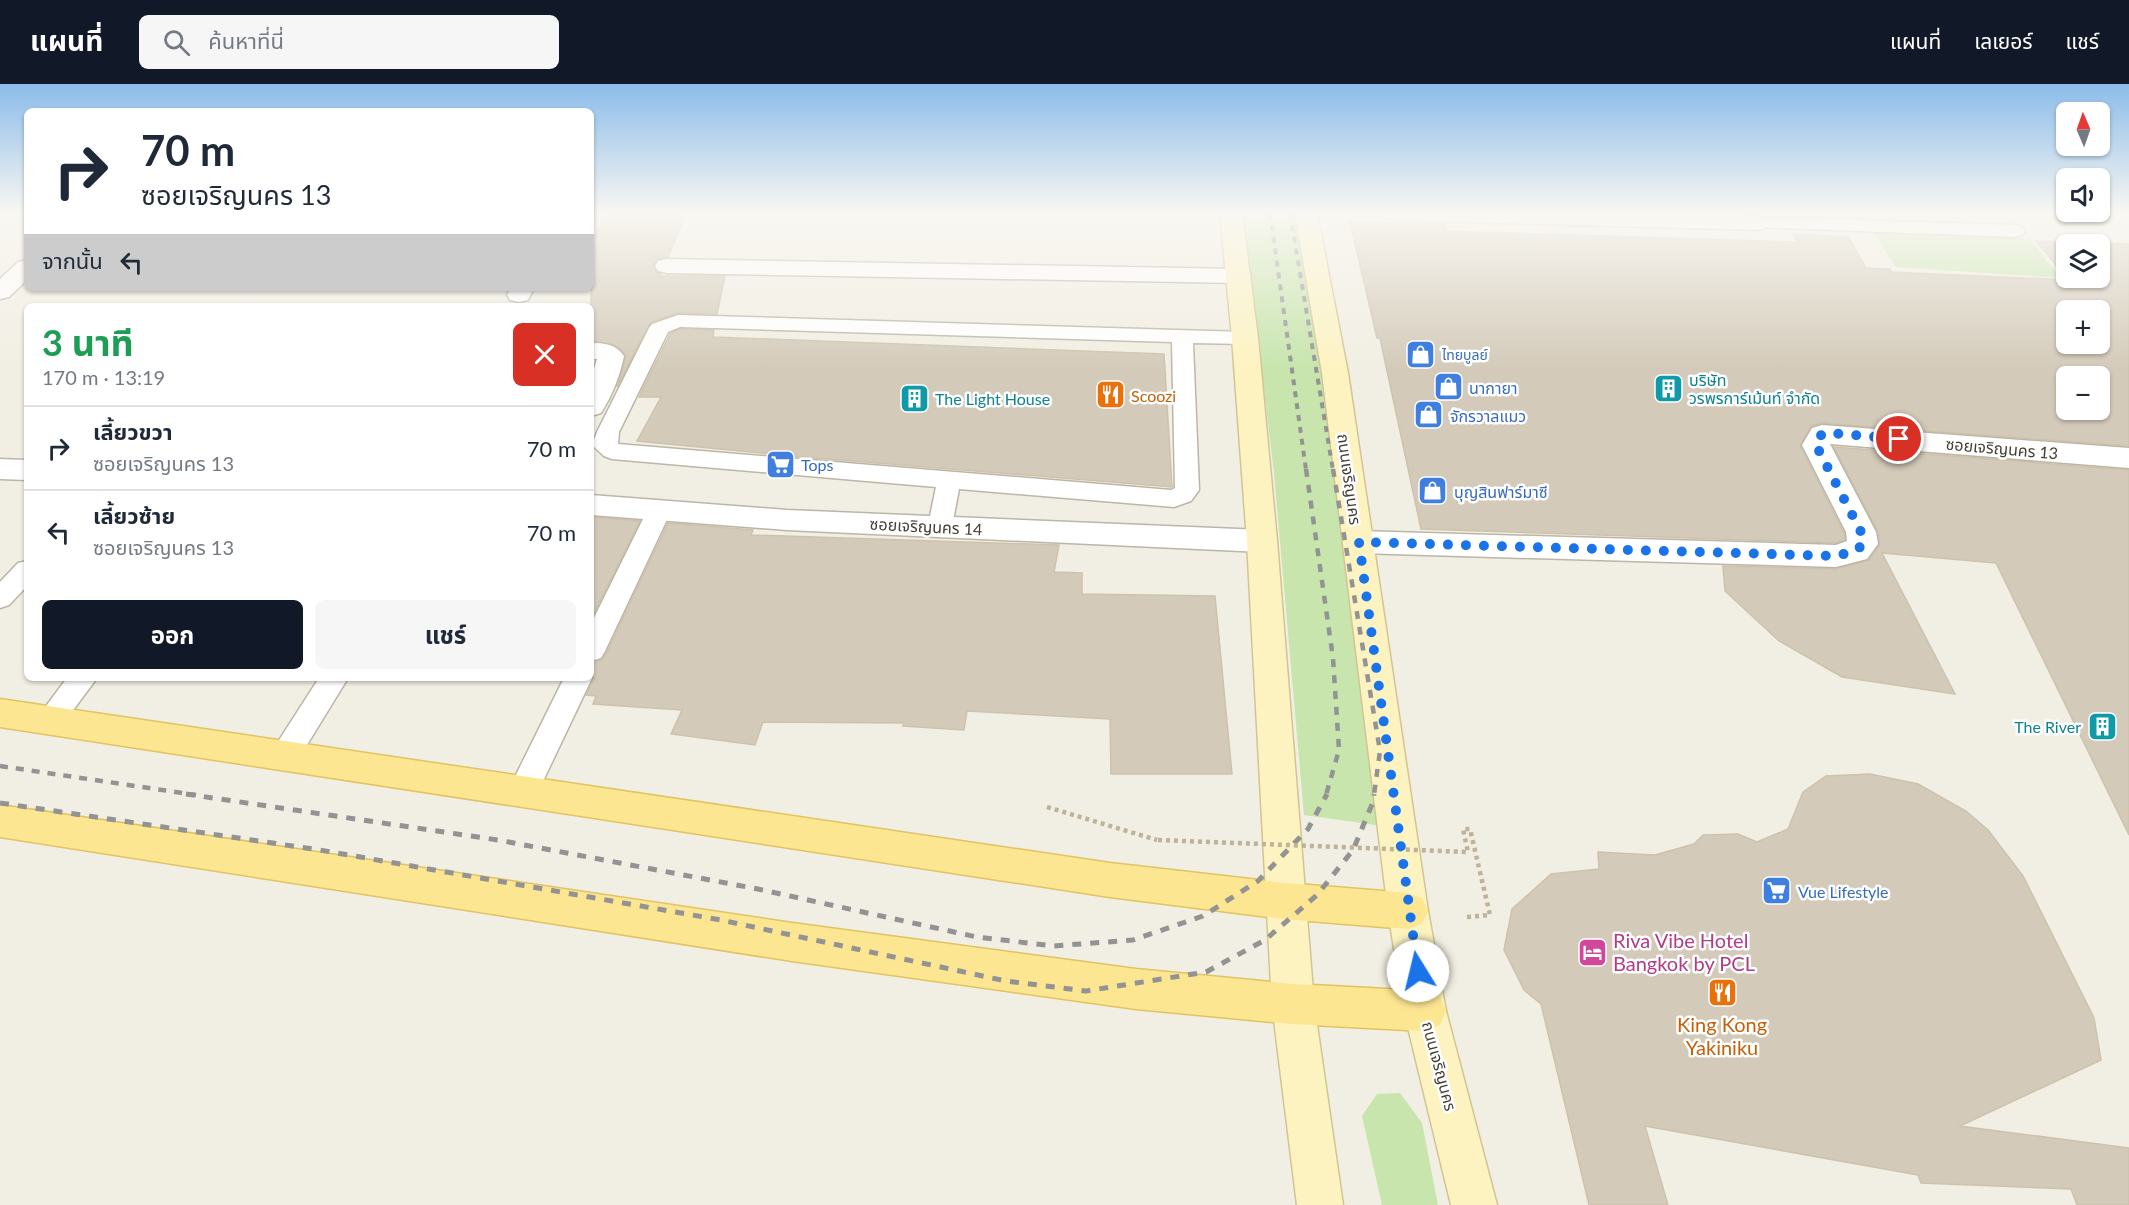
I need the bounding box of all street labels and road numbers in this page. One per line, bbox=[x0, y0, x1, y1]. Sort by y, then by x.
street label: ถนนเจริญนคร bbox=[1334, 432, 1366, 526]
street label: ซอยเจริญนคร 13 bbox=[1945, 434, 2059, 462]
street label: ซอยเจริญนคร 14 bbox=[869, 514, 983, 538]
street label: ถนนเจริญนคร bbox=[1419, 1019, 1461, 1113]

